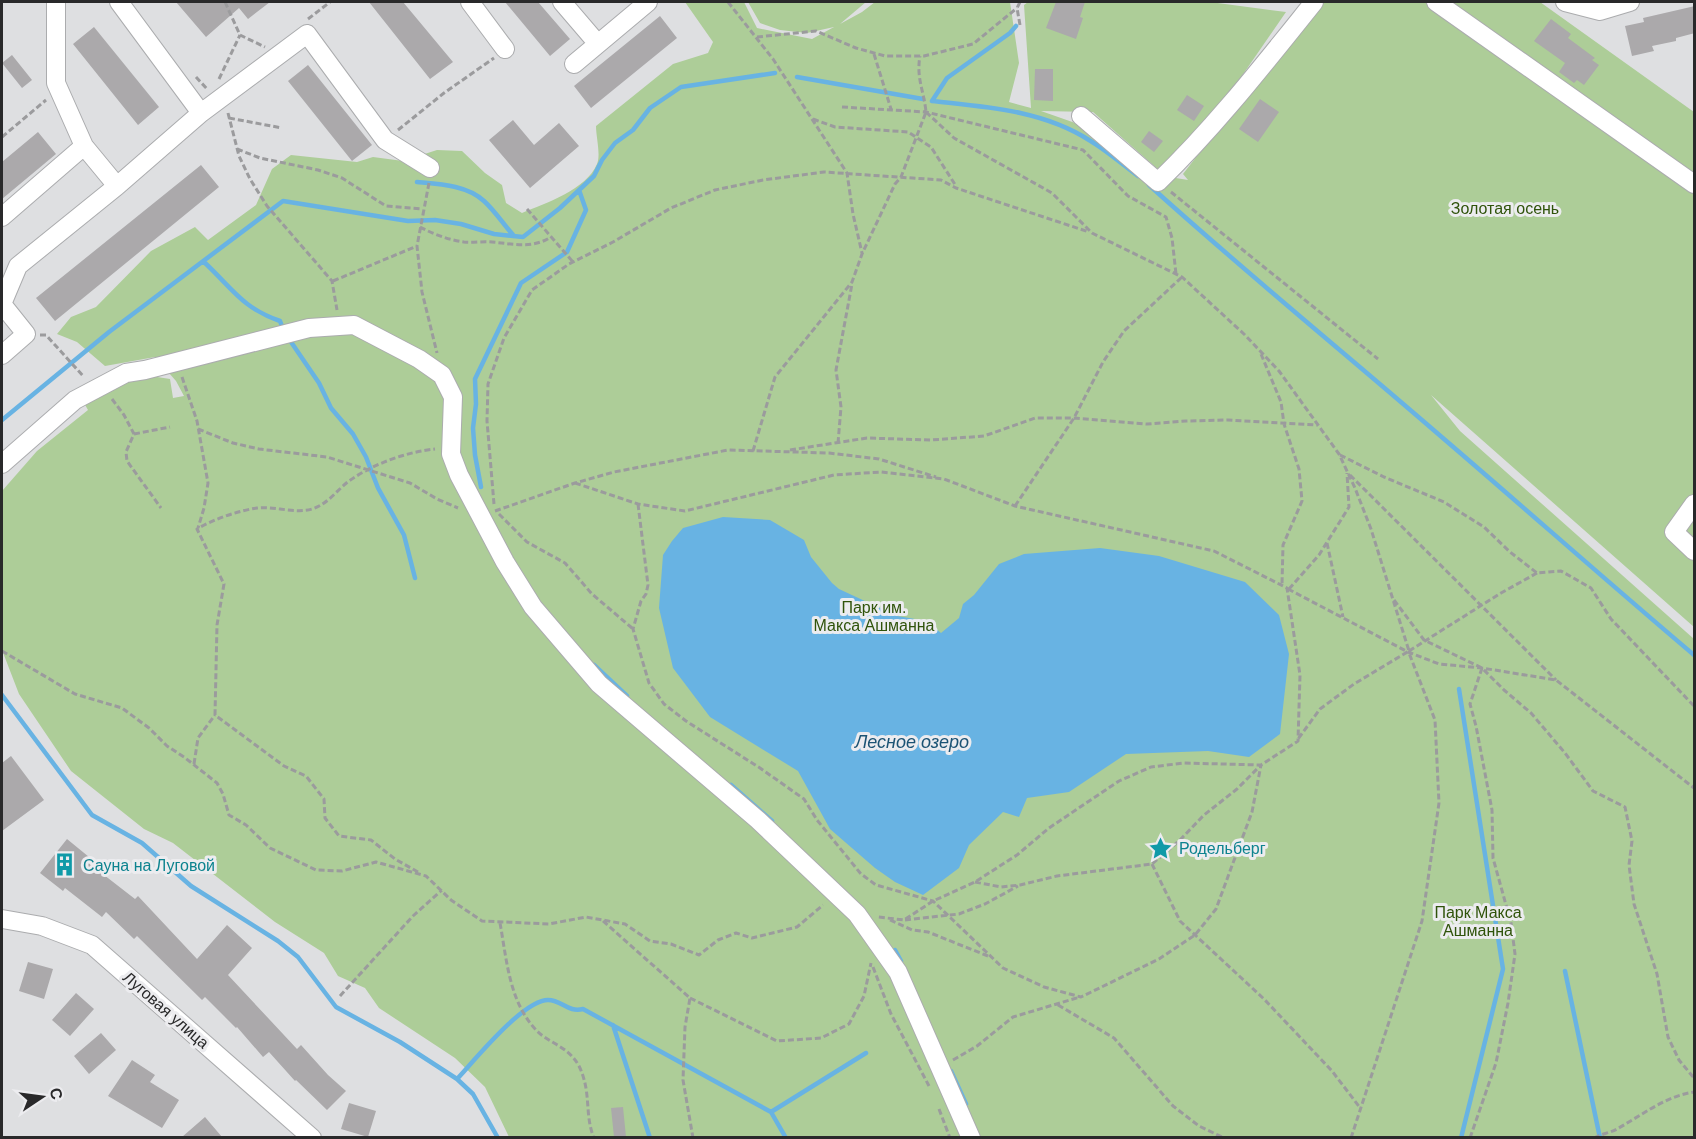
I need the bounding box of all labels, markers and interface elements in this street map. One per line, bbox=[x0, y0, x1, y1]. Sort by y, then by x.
park label: Золотая осень bbox=[1451, 200, 1559, 217]
park label: Парк им. Макса Ашманна bbox=[814, 599, 935, 634]
water label: Лесное озеро bbox=[854, 732, 969, 752]
place icon: Родельберг bbox=[1148, 835, 1174, 861]
place label: Родельберг bbox=[1179, 840, 1266, 857]
building icon: Сауна на Луговой bbox=[52, 852, 78, 878]
place label: Сауна на Луговой bbox=[83, 857, 215, 874]
park label: Парк Макса Ашманна bbox=[1434, 904, 1522, 939]
street label: Луговая улица bbox=[120, 968, 212, 1052]
north arrow bbox=[12, 1067, 72, 1127]
text: С bbox=[47, 1086, 66, 1102]

